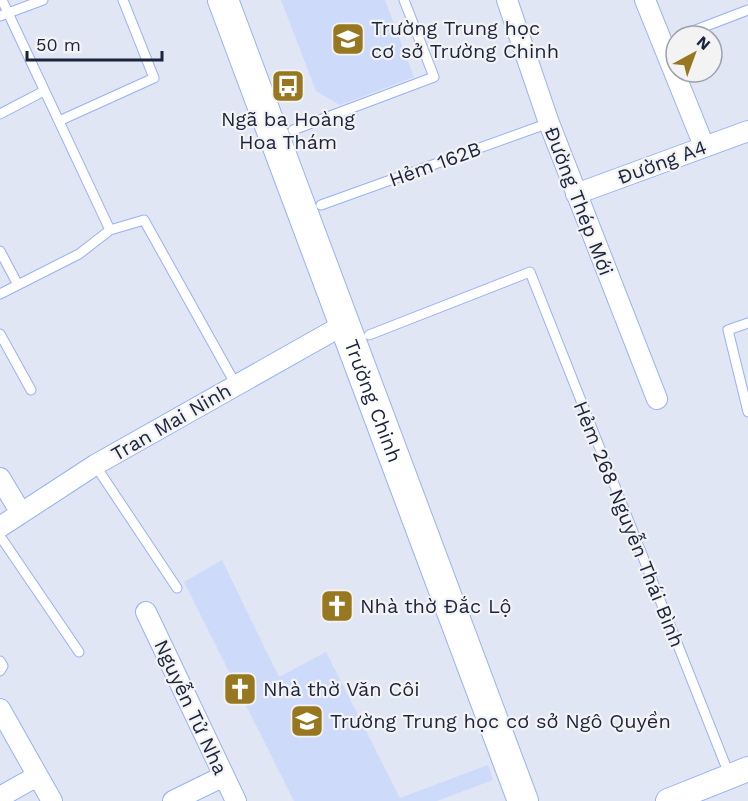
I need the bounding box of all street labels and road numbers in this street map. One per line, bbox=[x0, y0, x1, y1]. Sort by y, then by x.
street label: Đường Thép Mới bbox=[540, 123, 618, 279]
street label: Đường A4 bbox=[614, 135, 710, 189]
street label: Hẻm 162B bbox=[386, 136, 484, 192]
street label: Trường Chinh bbox=[339, 336, 407, 466]
street label: Tran Mai Ninh bbox=[107, 378, 235, 466]
street label: Hẻm 268 Nguyễn Thái Bình bbox=[569, 397, 689, 651]
street label: Nguyễn Tử Nha bbox=[149, 636, 233, 778]

